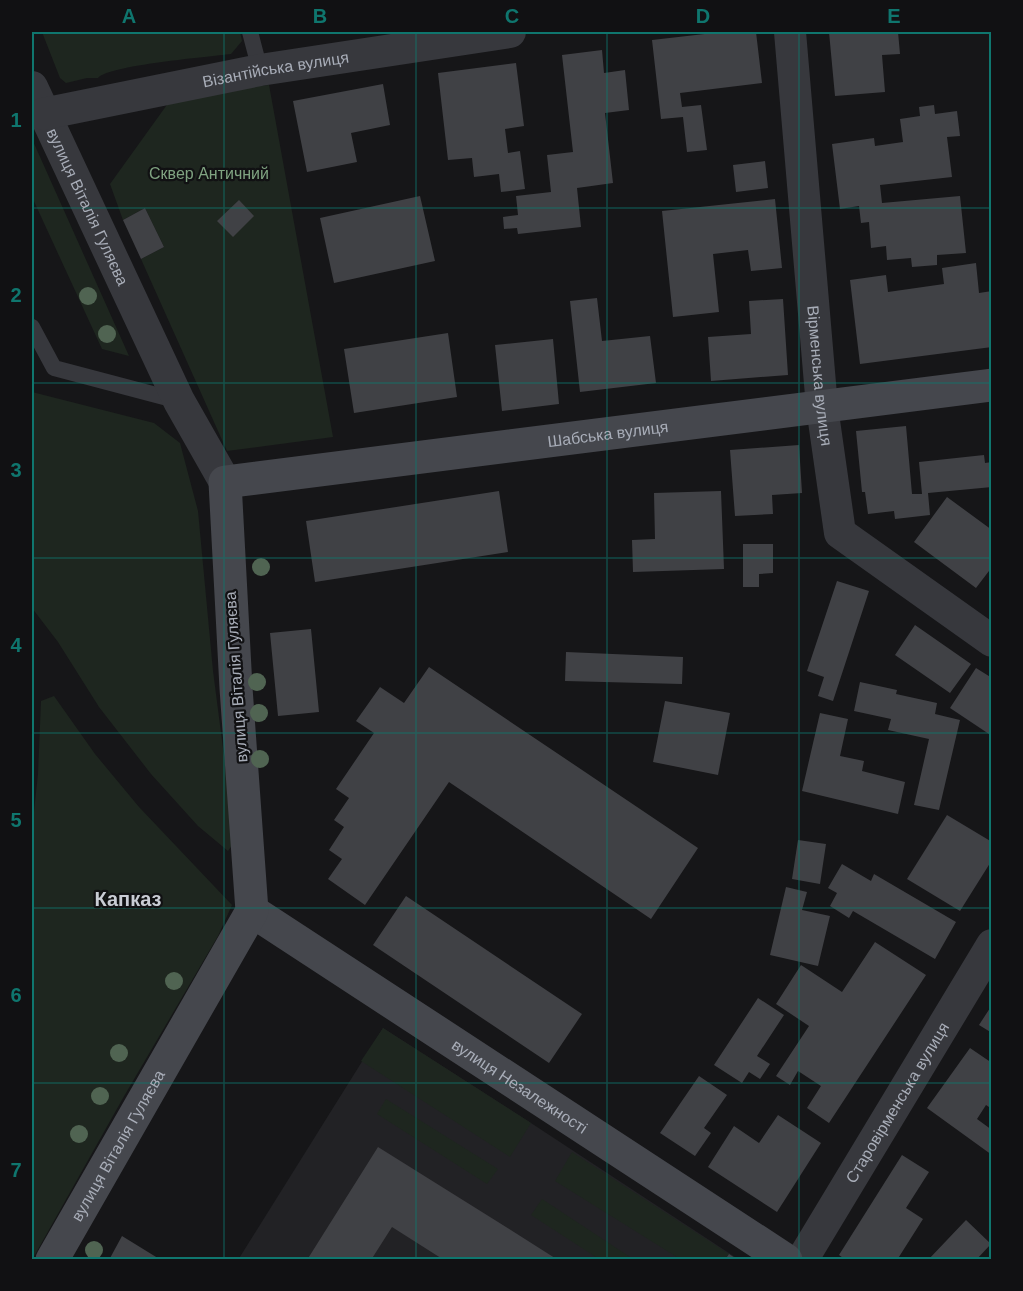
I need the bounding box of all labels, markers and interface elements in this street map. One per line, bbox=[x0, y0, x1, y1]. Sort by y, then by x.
text: A bbox=[122, 5, 136, 27]
text: B bbox=[313, 5, 327, 27]
text: C bbox=[505, 5, 519, 27]
text: D bbox=[696, 5, 710, 27]
text: E bbox=[887, 5, 901, 27]
street label: Візантійська вулиця bbox=[201, 48, 350, 90]
text: 1 bbox=[10, 109, 22, 131]
street label: вулиця Віталія Гуляєва bbox=[44, 125, 132, 288]
park label: Сквер Античний bbox=[149, 165, 269, 182]
text: 2 bbox=[10, 284, 22, 306]
street label: Вірменська вулиця bbox=[805, 305, 836, 447]
street label: Шабська вулиця bbox=[546, 418, 669, 450]
text: 3 bbox=[10, 459, 22, 481]
street label: вулиця Віталія Гуляєва bbox=[222, 591, 250, 763]
text: 4 bbox=[10, 634, 22, 656]
text: 5 bbox=[10, 809, 22, 831]
district label: Капказ bbox=[95, 888, 162, 910]
text: 6 bbox=[10, 984, 22, 1006]
street label: Старовірменська вулиця bbox=[842, 1019, 952, 1186]
street label: вулиця Незалежності bbox=[449, 1036, 591, 1136]
street label: вулиця Віталія Гуляєва bbox=[68, 1067, 168, 1224]
text: 7 bbox=[10, 1159, 22, 1181]

